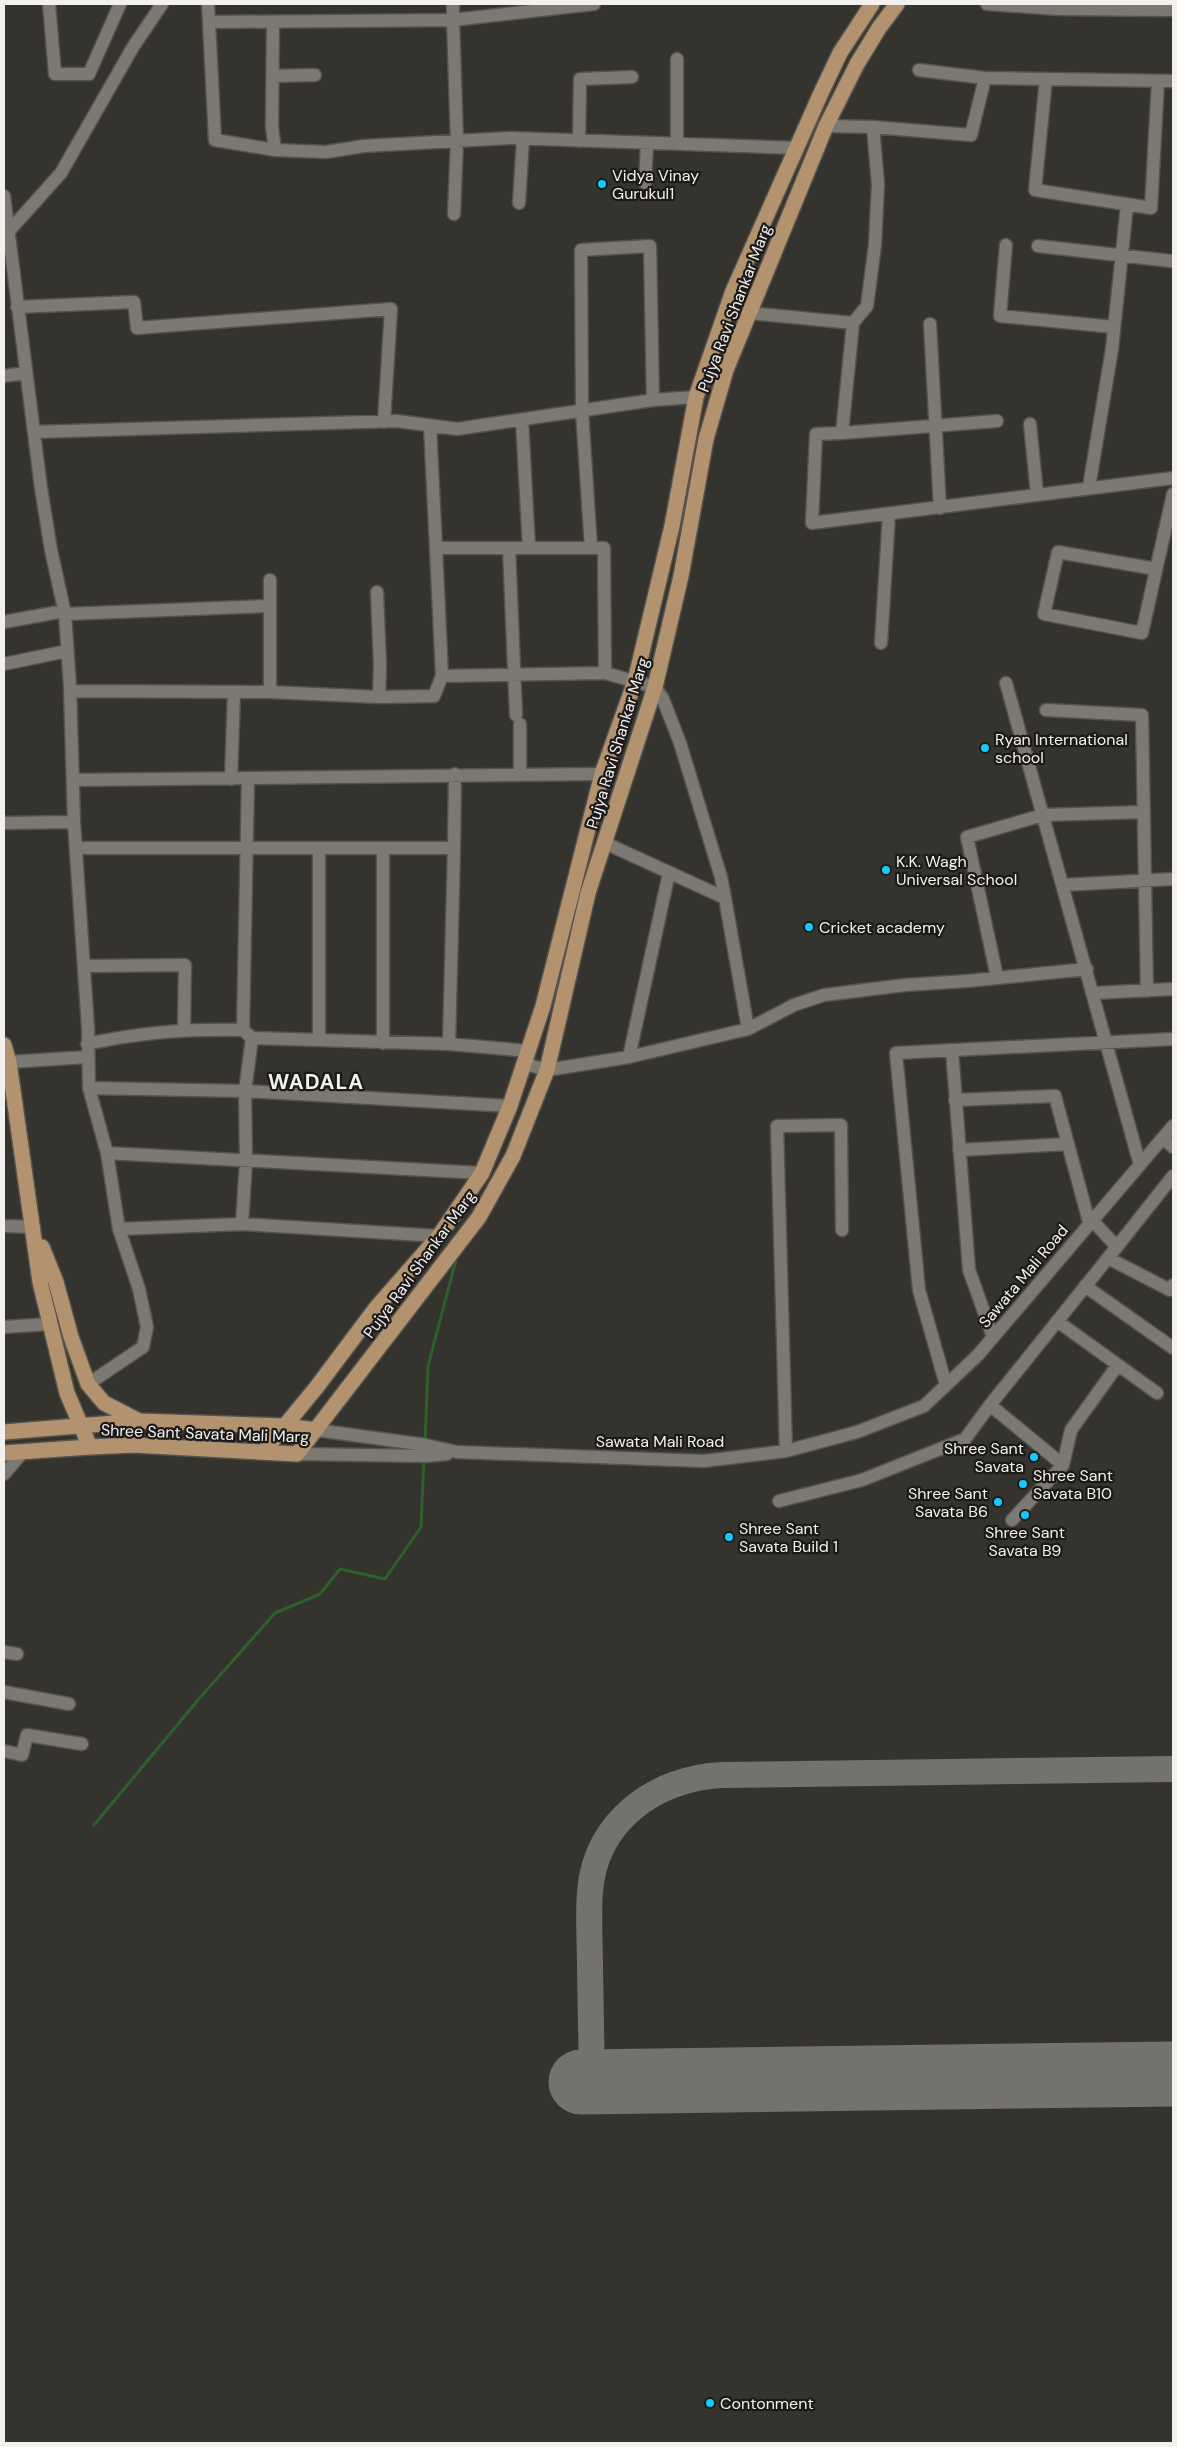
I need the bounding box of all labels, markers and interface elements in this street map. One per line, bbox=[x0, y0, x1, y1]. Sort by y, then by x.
place label: Vidya Vinay Gurukul1 bbox=[612, 165, 699, 204]
marker: Vidya Vinay Gurukul1 bbox=[596, 178, 608, 190]
street label: Pujya Ravi Shankar Marg bbox=[693, 221, 776, 395]
street label: Pujya Ravi Shankar Marg bbox=[581, 655, 654, 831]
place label: Ryan International school bbox=[995, 729, 1128, 768]
marker: Ryan International school bbox=[979, 742, 991, 754]
place label: K.K. Wagh Universal School bbox=[896, 851, 1017, 890]
marker: K.K. Wagh Universal School bbox=[880, 864, 892, 876]
place label: Cricket academy bbox=[819, 917, 945, 938]
marker: Cricket academy bbox=[803, 921, 815, 933]
district label: WADALA bbox=[268, 1068, 364, 1096]
street label: Pujya Ravi Shankar Marg bbox=[359, 1186, 480, 1342]
street label: Sawata Mali Road bbox=[974, 1220, 1073, 1332]
street label: Shree Sant Savata Mali Marg bbox=[101, 1419, 309, 1448]
street label: Sawata Mali Road bbox=[596, 1431, 724, 1452]
place label: Shree Sant Savata bbox=[944, 1438, 1024, 1477]
marker: Shree Sant Savata bbox=[1028, 1451, 1040, 1463]
place label: Shree Sant Savata B10 bbox=[1033, 1465, 1113, 1504]
marker: Shree Sant Savata B10 bbox=[1017, 1478, 1029, 1490]
place label: Shree Sant Savata B6 bbox=[908, 1483, 988, 1522]
marker: Shree Sant Savata B6 bbox=[992, 1496, 1004, 1508]
marker: Shree Sant Savata B9 bbox=[1019, 1509, 1031, 1521]
place label: Shree Sant Savata Build 1 bbox=[739, 1518, 838, 1557]
place label: Shree Sant Savata B9 bbox=[985, 1522, 1065, 1561]
marker: Shree Sant Savata Build 1 bbox=[723, 1531, 735, 1543]
place label: Contonment bbox=[720, 2393, 814, 2414]
marker: Contonment bbox=[704, 2397, 716, 2409]

